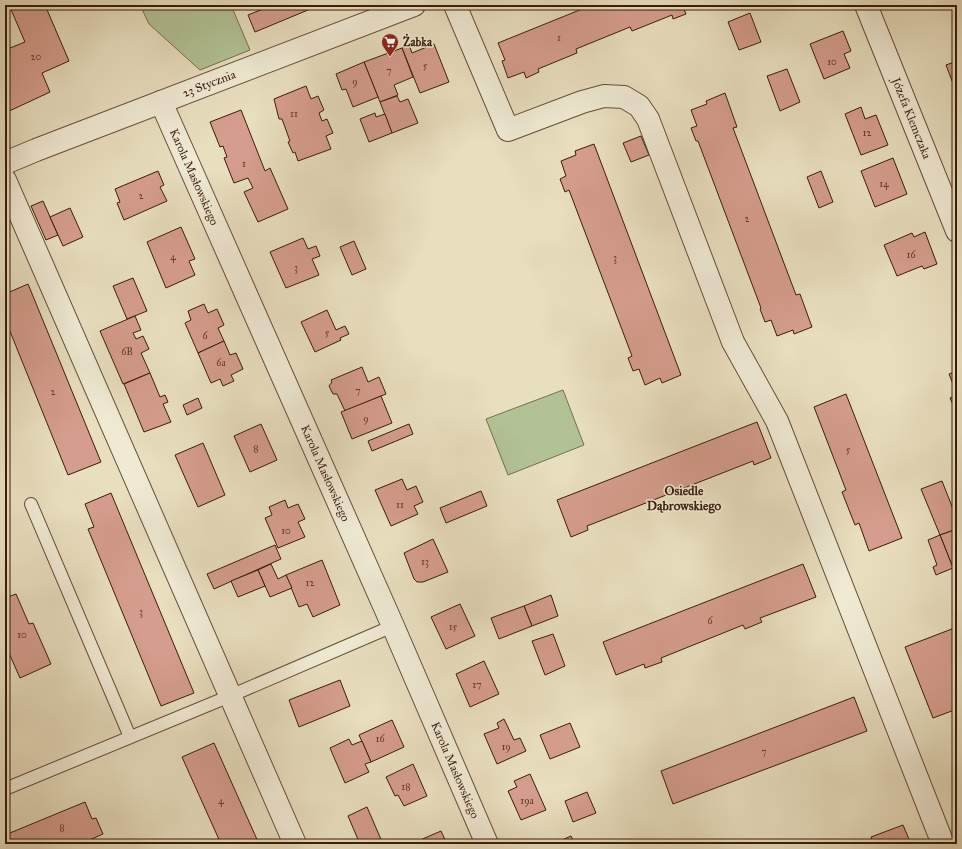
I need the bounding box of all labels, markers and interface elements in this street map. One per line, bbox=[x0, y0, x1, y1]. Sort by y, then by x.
supermarket icon: Żabka bbox=[380, 32, 400, 57]
house number: 1 bbox=[557, 32, 561, 44]
place label: Żabka bbox=[403, 33, 433, 49]
house number: 20 bbox=[31, 51, 42, 63]
house number: 10 bbox=[827, 56, 837, 68]
house number: 5 bbox=[423, 60, 428, 72]
house number: 7 bbox=[386, 65, 392, 77]
street label: 23 Stycznia bbox=[181, 67, 238, 100]
street label: Józefa Klemczaka bbox=[887, 74, 935, 162]
house number: 9 bbox=[352, 76, 358, 88]
house number: 11 bbox=[290, 108, 298, 120]
street label: Karola Masłowskiego bbox=[167, 127, 222, 227]
house number: 12 bbox=[863, 127, 872, 139]
house number: 1 bbox=[242, 158, 246, 170]
house number: 14 bbox=[879, 178, 889, 190]
house number: 2 bbox=[139, 190, 144, 202]
house number: 2 bbox=[745, 213, 750, 225]
house number: 16 bbox=[906, 249, 916, 261]
house number: 4 bbox=[170, 251, 176, 263]
house number: 3 bbox=[613, 252, 617, 264]
house number: 3 bbox=[294, 262, 298, 274]
house number: 5 bbox=[325, 327, 330, 339]
house number: 6 bbox=[202, 330, 208, 342]
house number: 6B bbox=[121, 346, 133, 358]
house number: 6a bbox=[216, 357, 226, 369]
house number: 7 bbox=[355, 385, 361, 397]
house number: 2 bbox=[51, 386, 56, 398]
house number: 9 bbox=[363, 413, 369, 425]
street label: Karola Masłowskiego bbox=[298, 423, 353, 524]
house number: 8 bbox=[253, 443, 259, 455]
house number: 5 bbox=[846, 444, 851, 456]
district label: Osiedle Dąbrowskiego bbox=[647, 483, 722, 514]
house number: 11 bbox=[396, 499, 404, 511]
house number: 10 bbox=[281, 525, 291, 537]
house number: 13 bbox=[421, 556, 429, 568]
house number: 12 bbox=[306, 577, 315, 589]
house number: 3 bbox=[139, 606, 143, 618]
house number: 6 bbox=[707, 615, 713, 627]
house number: 15 bbox=[449, 621, 458, 633]
house number: 10 bbox=[17, 629, 27, 641]
house number: 17 bbox=[472, 679, 482, 691]
street label: Karola Masłowskiego bbox=[428, 720, 482, 821]
house number: 16 bbox=[375, 733, 385, 745]
house number: 19 bbox=[501, 741, 511, 753]
house number: 7 bbox=[761, 746, 767, 758]
house number: 18 bbox=[401, 781, 411, 793]
house number: 4 bbox=[218, 795, 224, 807]
house number: 19a bbox=[520, 795, 535, 807]
house number: 8 bbox=[59, 822, 65, 834]

